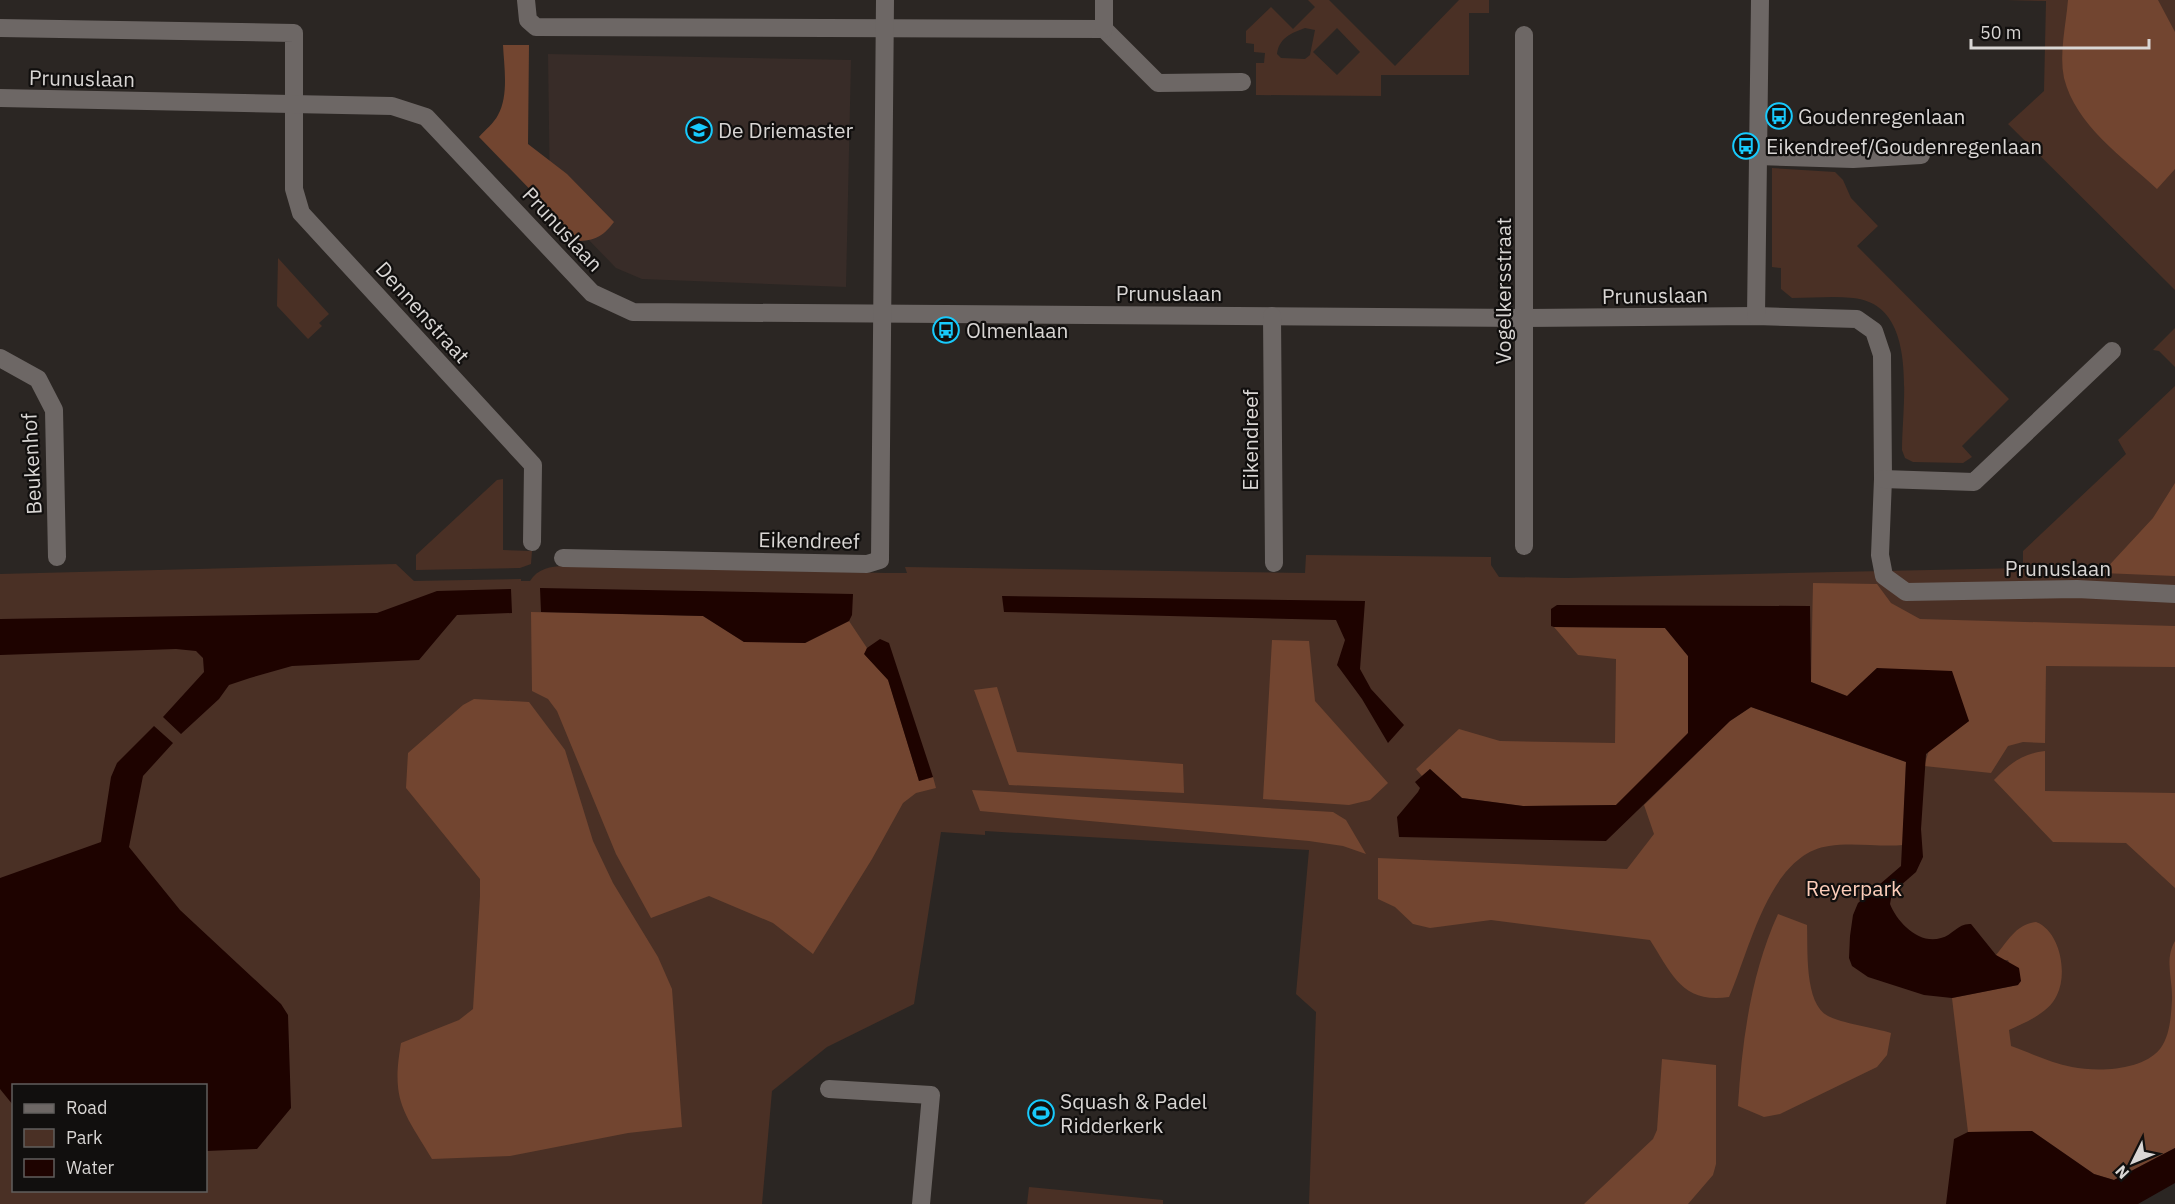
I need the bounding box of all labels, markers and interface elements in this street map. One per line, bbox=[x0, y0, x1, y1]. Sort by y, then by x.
scale bar bbox=[1971, 12, 2150, 50]
text: 50 m bbox=[1980, 21, 2022, 44]
street label: Prunuslaan bbox=[29, 63, 135, 93]
bus stop icon: Goudenregenlaan bbox=[1764, 101, 1794, 131]
place label: Goudenregenlaan bbox=[1798, 102, 1966, 130]
school or university icon: De Driemaster bbox=[684, 115, 714, 145]
place label: De Driemaster bbox=[718, 116, 854, 144]
bus stop icon: Eikendreef/Goudenregenlaan bbox=[1731, 131, 1761, 161]
place label: Eikendreef/Goudenregenlaan bbox=[1766, 132, 2042, 160]
street label: Prunuslaan bbox=[517, 181, 609, 277]
street label: Vogelkersstraat bbox=[1489, 217, 1517, 365]
street label: Dennenstraat bbox=[370, 255, 476, 369]
street label: Prunuslaan bbox=[1116, 279, 1222, 307]
street label: Prunuslaan bbox=[1602, 280, 1708, 310]
bus stop icon: Olmenlaan bbox=[931, 315, 961, 345]
place label: Olmenlaan bbox=[966, 316, 1068, 344]
street label: Eikendreef bbox=[1236, 389, 1264, 491]
street label: Beukenhof bbox=[14, 412, 48, 516]
street label: Eikendreef bbox=[758, 525, 860, 555]
street label: Prunuslaan bbox=[2005, 554, 2111, 582]
park label: Reyerpark bbox=[1806, 874, 1902, 902]
legend bbox=[12, 1084, 207, 1192]
place label: Squash & Padel Ridderkerk bbox=[1060, 1087, 1208, 1139]
text: Road bbox=[66, 1096, 107, 1119]
sports icon: Squash & Padel Ridderkerk bbox=[1026, 1098, 1056, 1128]
text: Park bbox=[66, 1126, 103, 1149]
north arrow bbox=[2103, 1132, 2163, 1192]
text: Water bbox=[66, 1156, 115, 1179]
text: N bbox=[2111, 1161, 2133, 1183]

